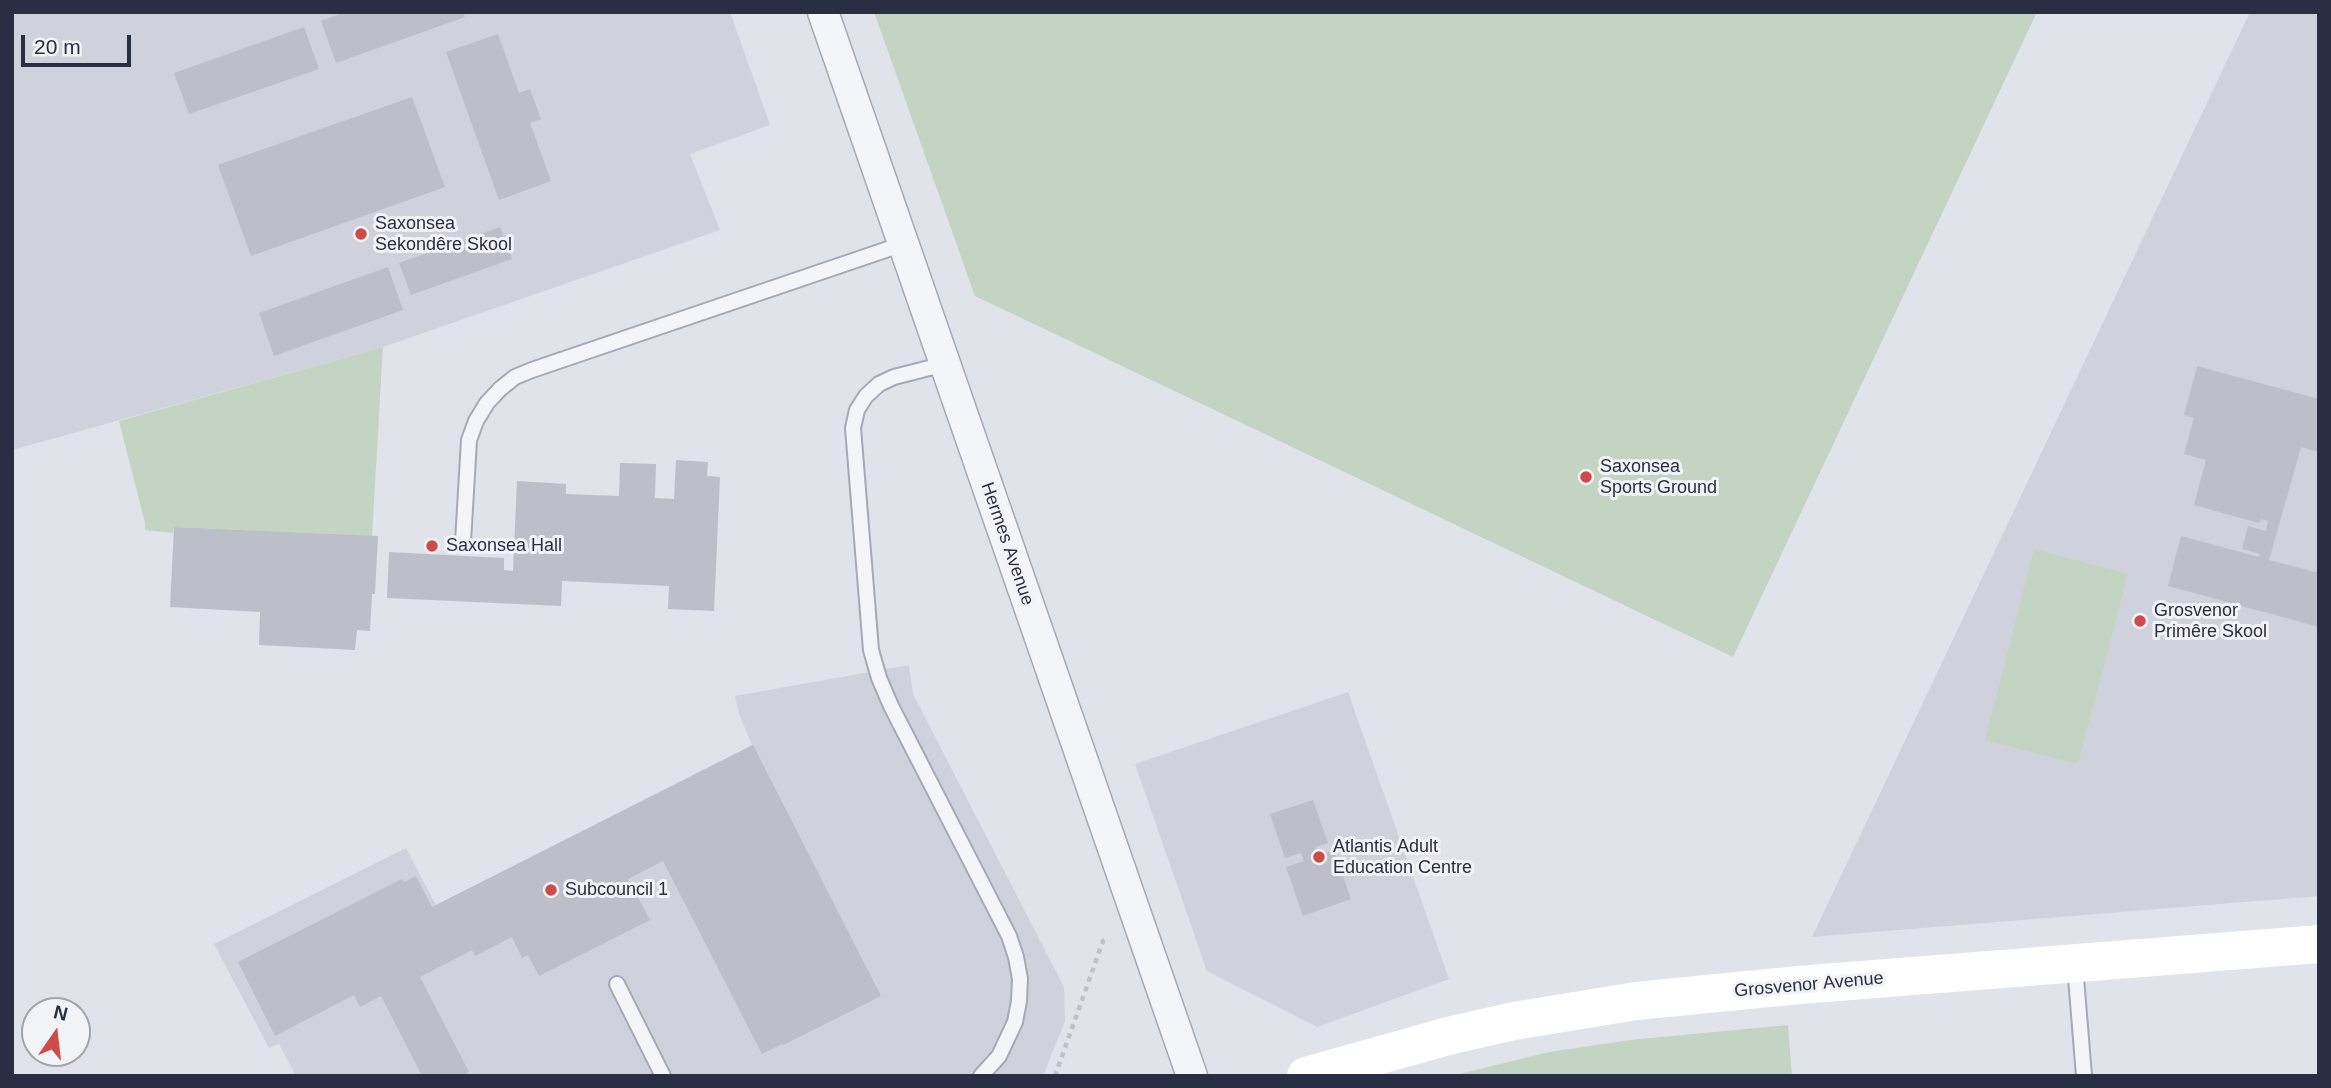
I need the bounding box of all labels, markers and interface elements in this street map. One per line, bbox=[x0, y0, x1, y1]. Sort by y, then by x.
scale bar bbox=[24, 21, 135, 65]
text: 20 m bbox=[34, 35, 81, 58]
place label: Saxonsea Sekondêre Skool bbox=[375, 213, 512, 256]
marker: Saxonsea Sekondêre Skool bbox=[353, 226, 369, 242]
place label: Saxonsea Sports Ground bbox=[1600, 456, 1717, 498]
marker: Saxonsea Sports Ground bbox=[1578, 469, 1594, 485]
street label: Hermes Avenue bbox=[976, 480, 1038, 608]
place label: Saxonsea Hall bbox=[446, 535, 562, 557]
marker: Saxonsea Hall bbox=[424, 538, 440, 554]
place label: Grosvenor Primêre Skool bbox=[2154, 600, 2267, 642]
marker: Grosvenor Primêre Skool bbox=[2132, 613, 2148, 629]
place label: Atlantis Adult Education Centre bbox=[1333, 836, 1472, 878]
marker: Atlantis Adult Education Centre bbox=[1311, 849, 1327, 865]
place label: Subcouncil 1 bbox=[565, 879, 668, 901]
marker: Subcouncil 1 bbox=[543, 882, 559, 898]
street label: Grosvenor Avenue bbox=[1733, 968, 1885, 1002]
north arrow bbox=[21, 997, 91, 1067]
text: N bbox=[52, 1001, 70, 1025]

